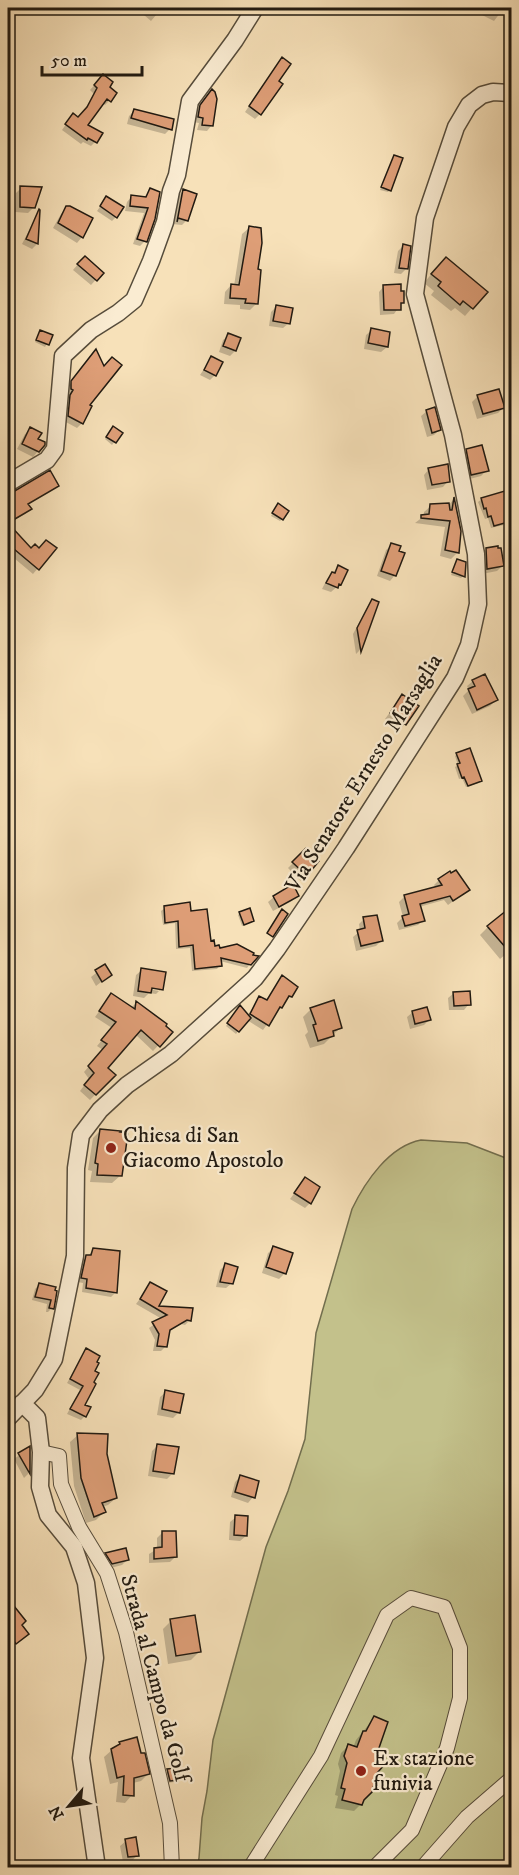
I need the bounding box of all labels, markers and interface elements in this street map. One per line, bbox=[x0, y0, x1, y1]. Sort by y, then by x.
scale bar bbox=[42, 39, 142, 77]
text: 50 m bbox=[51, 50, 87, 72]
street label: Via Senatore Ernesto Marsaglia bbox=[279, 649, 449, 898]
place label: Chiesa di San Giacomo Apostolo bbox=[123, 1122, 283, 1174]
marker: Chiesa di San Giacomo Apostolo bbox=[104, 1141, 118, 1155]
street label: Strada al Campo da Golf bbox=[114, 1571, 197, 1788]
place label: Ex stazione funivia bbox=[373, 1745, 474, 1797]
marker: Ex stazione funivia bbox=[354, 1764, 368, 1778]
north arrow bbox=[39, 1776, 99, 1836]
text: N bbox=[45, 1802, 69, 1823]

